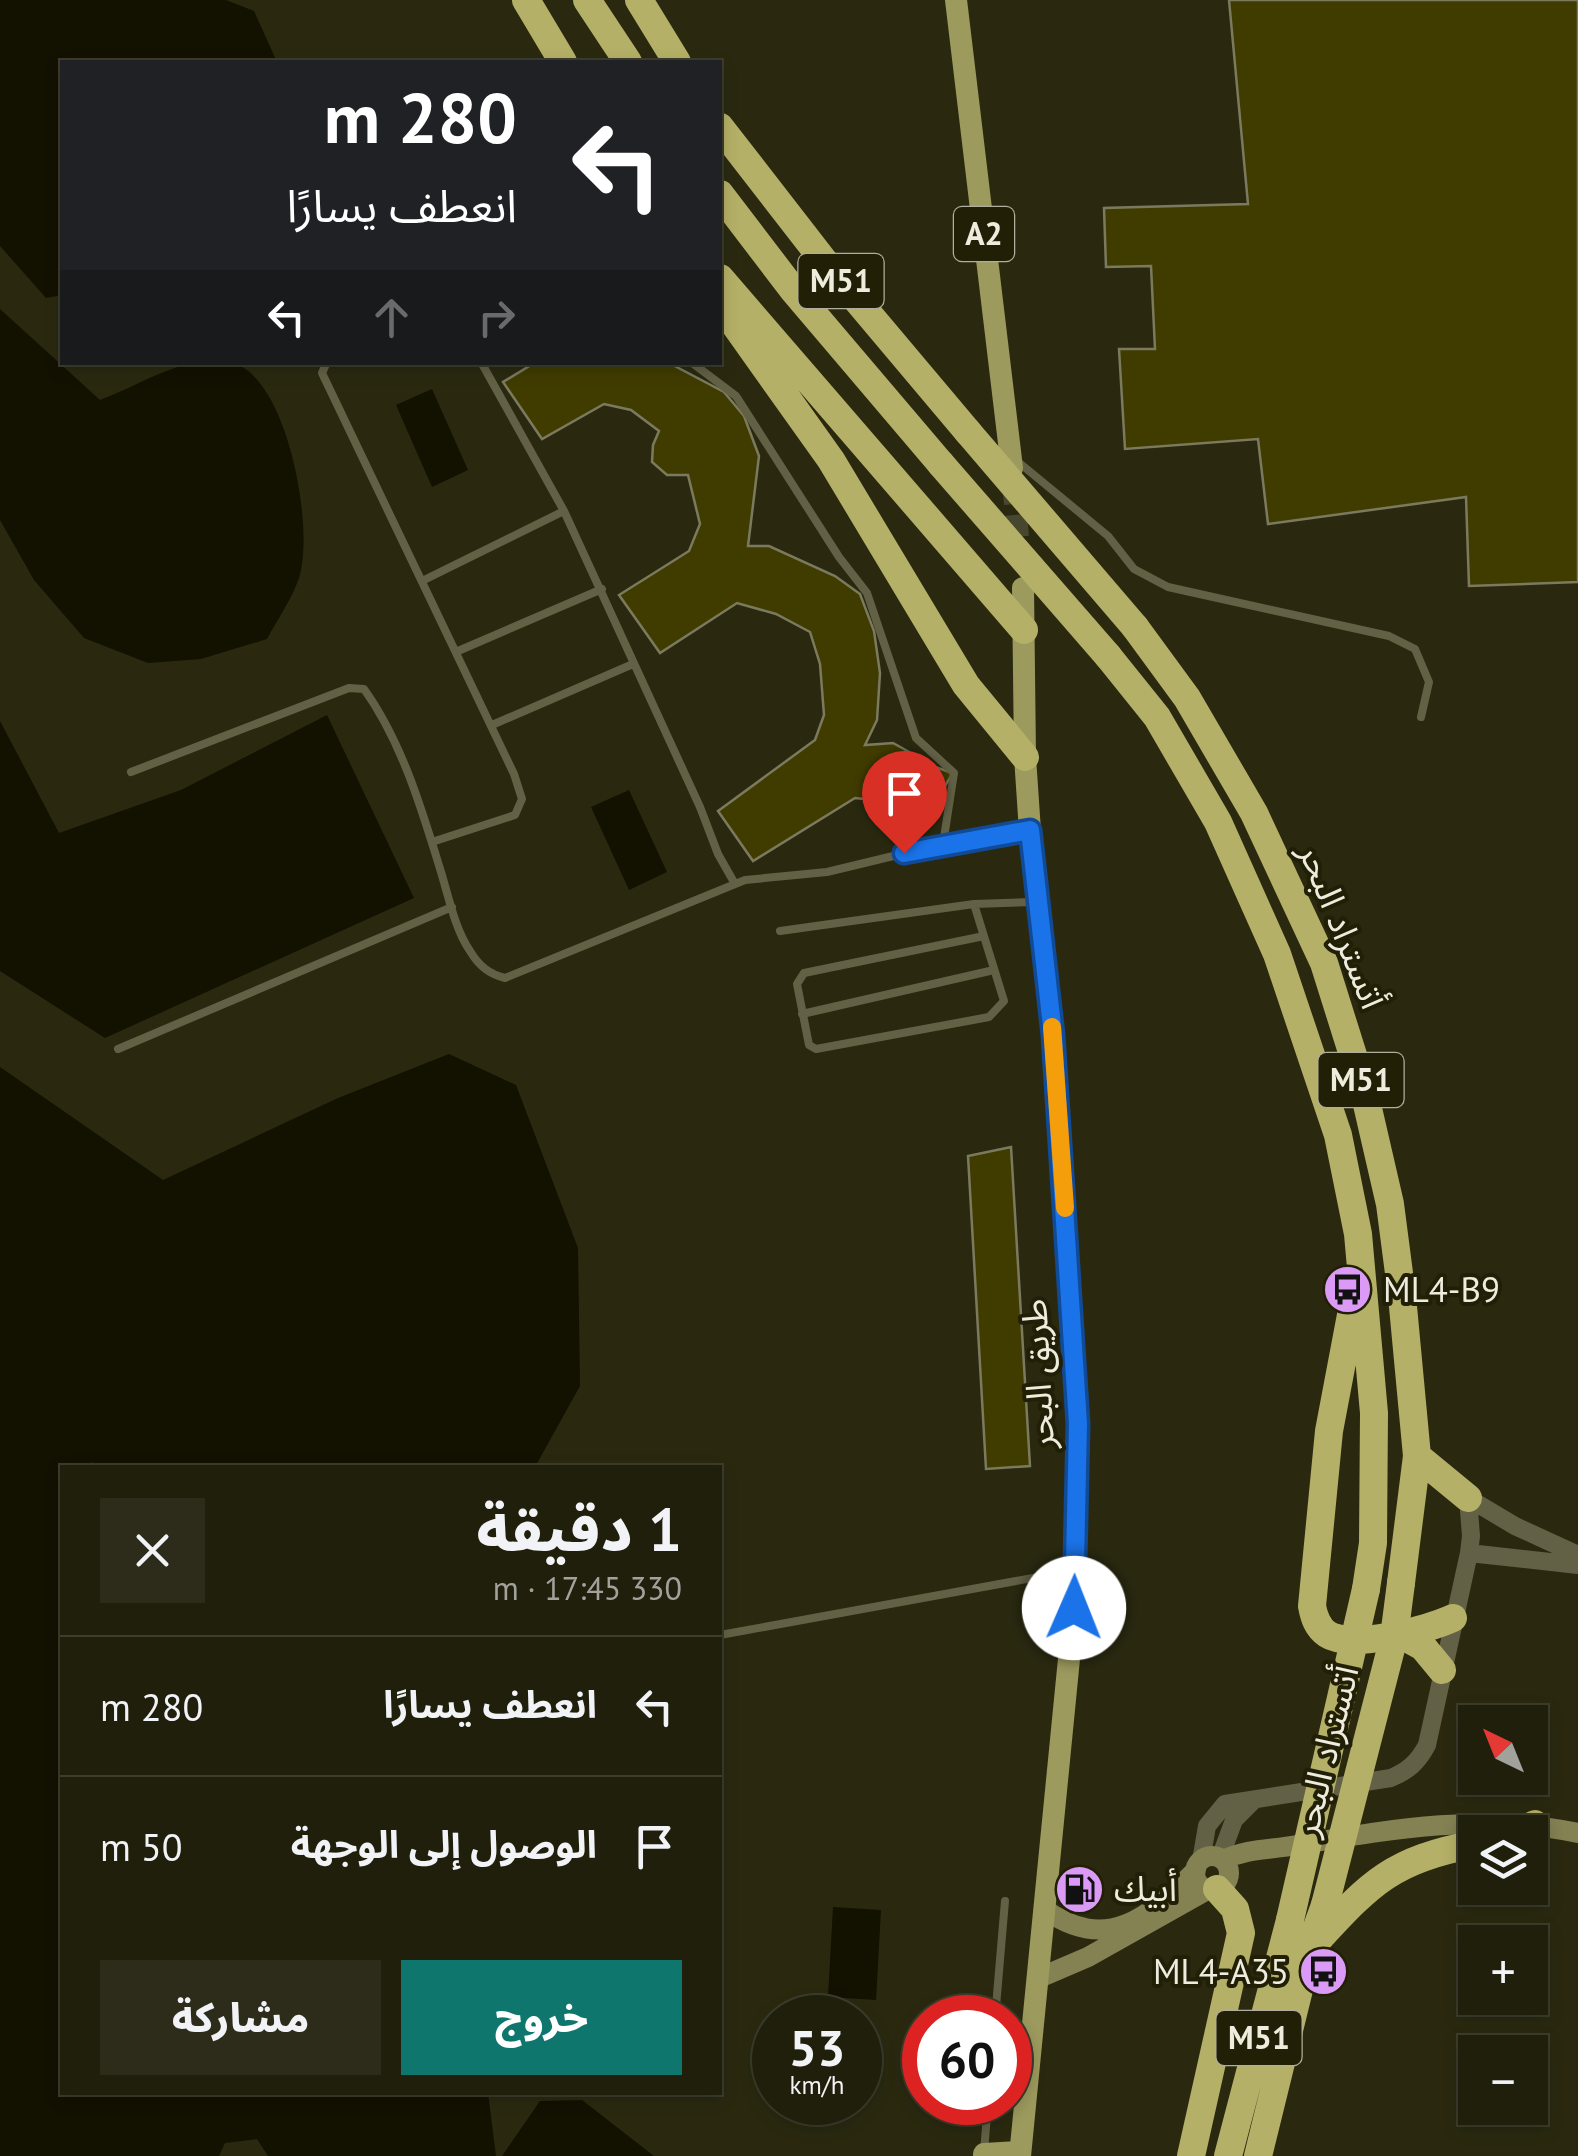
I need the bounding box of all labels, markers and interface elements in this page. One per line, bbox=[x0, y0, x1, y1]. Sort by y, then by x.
text: 280 m bbox=[324, 72, 517, 162]
icon: left bbox=[552, 100, 682, 230]
text: انعطف يسارًا bbox=[286, 176, 517, 234]
road number: A2 bbox=[954, 207, 1014, 261]
road number: M51 bbox=[798, 254, 884, 308]
icon: left bbox=[259, 290, 314, 345]
icon: ahead bbox=[364, 290, 419, 345]
icon: right bbox=[469, 290, 524, 345]
pin bbox=[862, 751, 947, 854]
icon: arrive bbox=[877, 766, 932, 821]
street label: أتستراد البحر bbox=[1289, 835, 1397, 1015]
road number: M51 bbox=[1318, 1053, 1404, 1107]
bus stop icon: ML4-B9 bbox=[1322, 1264, 1374, 1316]
place label: ML4-B9 bbox=[1383, 1266, 1500, 1312]
street label: طريق البحر bbox=[1010, 1298, 1064, 1451]
text: 1 دقيقة bbox=[476, 1490, 682, 1568]
button: close bbox=[100, 1498, 205, 1603]
position arrow bbox=[1022, 1556, 1126, 1660]
text: 330 m · 17:45 bbox=[493, 1567, 682, 1609]
street label: أتستراد البحر bbox=[1281, 1661, 1368, 1842]
text: انعطف يسارًا bbox=[383, 1679, 597, 1728]
icon: left bbox=[627, 1679, 682, 1734]
text: 280 m bbox=[100, 1682, 203, 1731]
north arrow bbox=[1458, 1705, 1548, 1795]
map controls bbox=[1458, 1705, 1548, 2125]
button: layers bbox=[1458, 1815, 1548, 1905]
text: الوصول إلى الوجهة bbox=[291, 1819, 597, 1868]
icon: arrive bbox=[627, 1819, 682, 1874]
text: 50 m bbox=[100, 1822, 182, 1871]
fuel station icon: أبيك bbox=[1053, 1863, 1105, 1915]
place label: أبيك bbox=[1114, 1865, 1177, 1911]
button: + bbox=[1458, 1925, 1548, 2015]
bus stop icon: ML4-A35 bbox=[1298, 1946, 1350, 1998]
place label: ML4-A35 bbox=[1153, 1948, 1289, 1994]
button: مشاركة bbox=[100, 1960, 381, 2075]
button: خروج bbox=[401, 1960, 682, 2075]
speed limit sign: 60 bbox=[902, 1995, 1032, 2125]
road number: M51 bbox=[1216, 2011, 1302, 2065]
text: 53 bbox=[789, 2015, 845, 2080]
button: − bbox=[1458, 2035, 1548, 2125]
text: km/h bbox=[790, 2069, 844, 2101]

